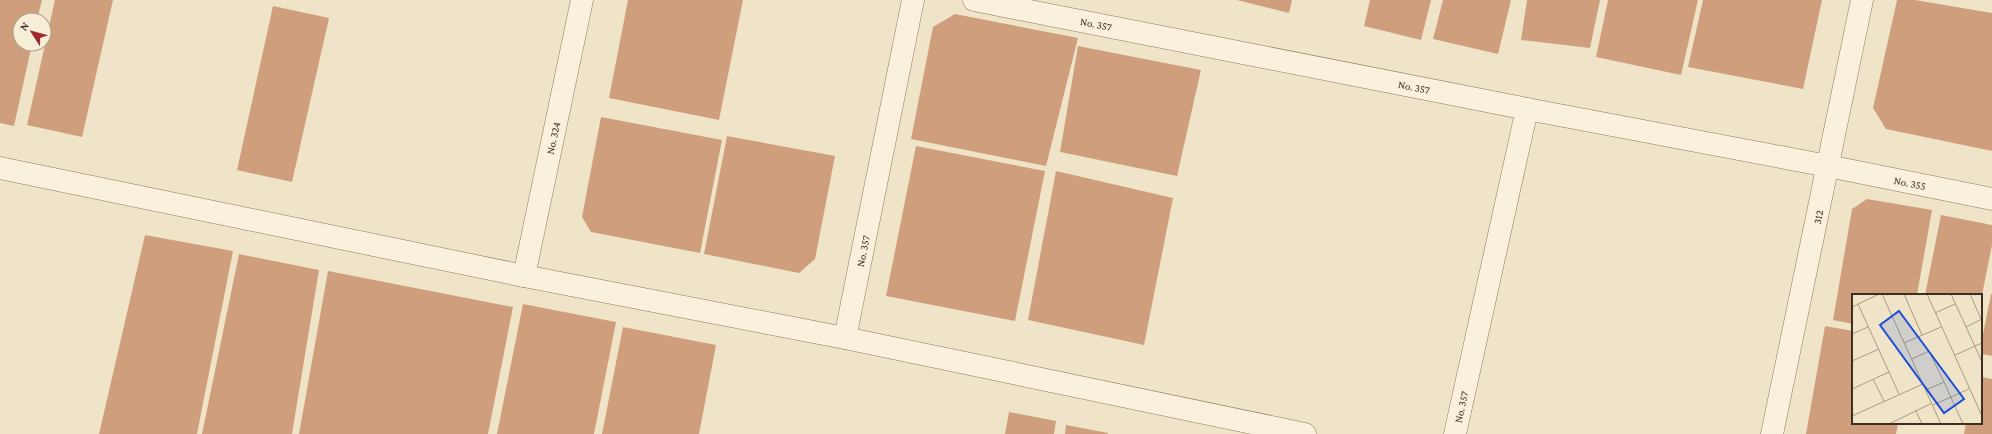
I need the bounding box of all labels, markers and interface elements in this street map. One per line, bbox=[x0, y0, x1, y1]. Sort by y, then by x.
north arrow bbox=[12, 12, 52, 52]
street label: No. 357 bbox=[1079, 15, 1113, 33]
text: N bbox=[17, 19, 31, 33]
street label: No. 357 bbox=[1397, 78, 1431, 96]
street label: No. 324 bbox=[544, 120, 562, 155]
street label: No. 355 bbox=[1893, 174, 1927, 192]
street label: 312 bbox=[1811, 209, 1825, 225]
street label: No. 357 bbox=[854, 234, 872, 268]
inset map bbox=[1852, 294, 1982, 424]
street label: No. 357 bbox=[1452, 390, 1470, 424]

